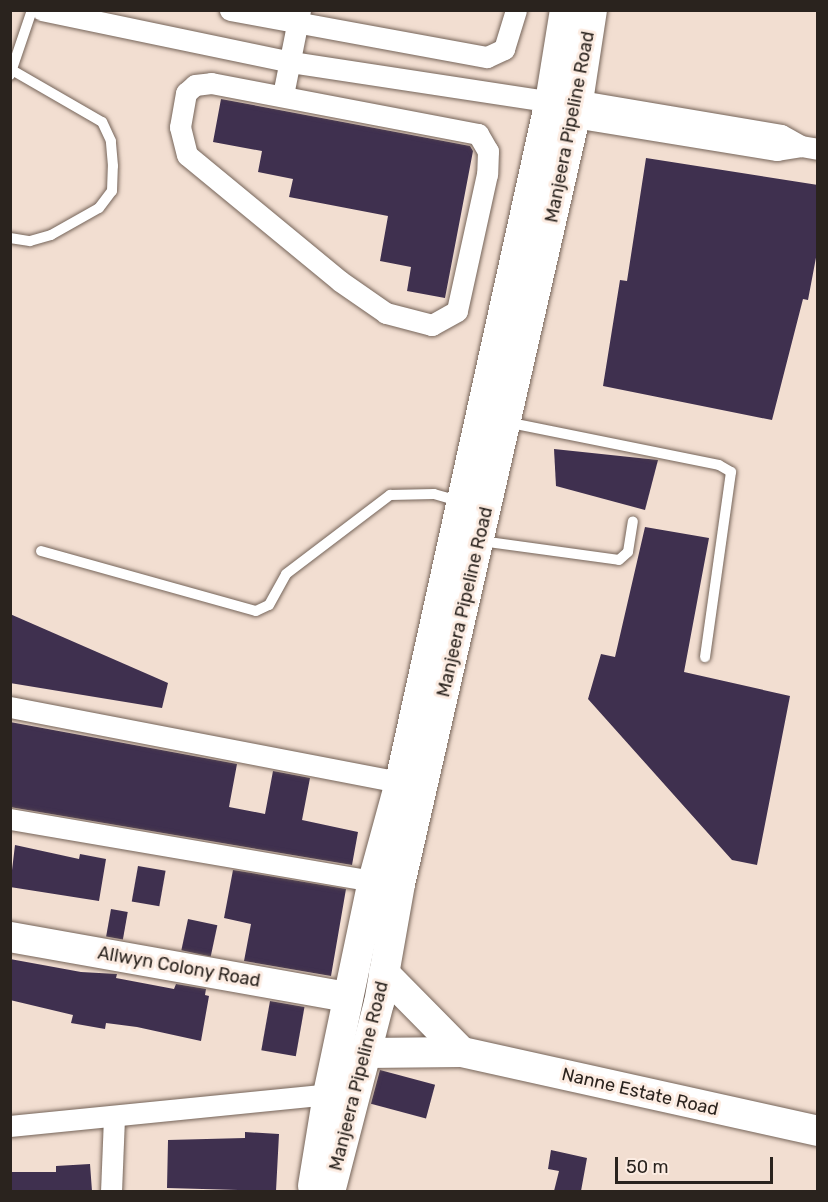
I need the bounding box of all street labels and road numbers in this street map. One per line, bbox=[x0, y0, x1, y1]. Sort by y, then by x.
street label: Manjeera Pipeline Road bbox=[541, 30, 599, 224]
street label: Manjeera Pipeline Road bbox=[433, 505, 497, 699]
street label: Allwyn Colony Road bbox=[96, 942, 262, 992]
street label: Manjeera Pipeline Road bbox=[325, 979, 393, 1173]
street label: Nanne Estate Road bbox=[560, 1063, 720, 1121]

